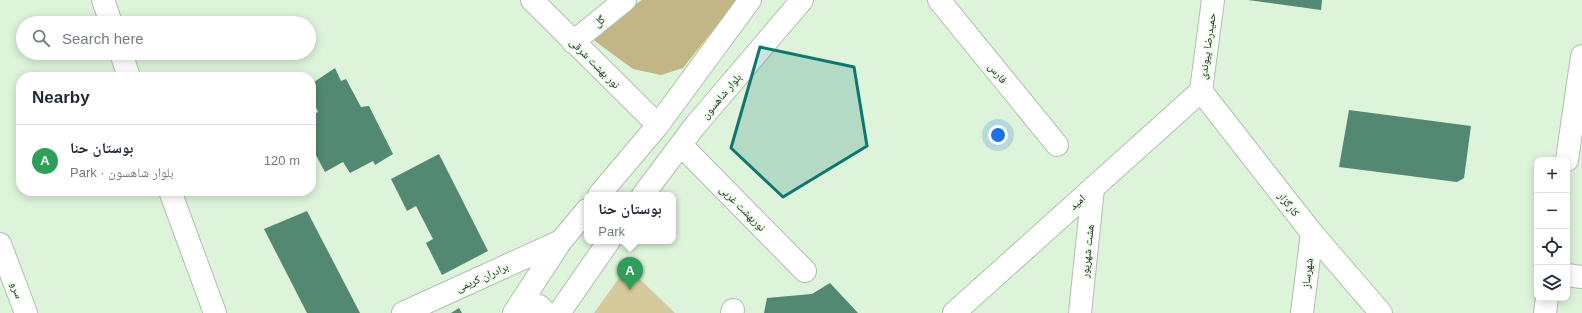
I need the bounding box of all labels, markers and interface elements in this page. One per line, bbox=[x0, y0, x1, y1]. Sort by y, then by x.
street label: حمیدرضا پیوندی bbox=[1196, 12, 1219, 80]
street label: گل bbox=[591, 13, 608, 30]
search box bbox=[16, 16, 316, 60]
icon: search bbox=[30, 27, 52, 49]
text: Search here bbox=[62, 30, 144, 47]
street label: نور بهشت شرقی bbox=[567, 35, 623, 91]
street label: فارس bbox=[985, 60, 1010, 87]
street label: بلوار شاهسون bbox=[699, 71, 744, 122]
text: Nearby bbox=[32, 88, 90, 107]
your location bbox=[988, 125, 1008, 145]
text: بوستان حنا bbox=[70, 139, 133, 156]
text: A bbox=[40, 153, 50, 168]
text: 120 m bbox=[264, 153, 300, 168]
map controls bbox=[1534, 157, 1570, 301]
button: + bbox=[1534, 157, 1570, 193]
text: Park · بلوار شاهسون bbox=[70, 165, 174, 180]
street label: نوربهشت غربی bbox=[717, 183, 768, 234]
street label: کارگزار bbox=[1275, 189, 1302, 219]
popup bbox=[584, 192, 676, 244]
street label: امید bbox=[1067, 192, 1087, 212]
button: − bbox=[1534, 193, 1570, 229]
text: بوستان حنا bbox=[598, 200, 662, 217]
street label: هشت شهریور bbox=[1078, 223, 1096, 279]
text: Park bbox=[598, 224, 625, 239]
button: locate bbox=[1534, 229, 1570, 265]
pin: A bbox=[617, 257, 643, 290]
street label: شهرساز bbox=[1299, 257, 1315, 290]
street label: برادران کریمی bbox=[454, 260, 510, 295]
button: layers bbox=[1534, 265, 1570, 301]
street label: سرو bbox=[8, 280, 26, 300]

